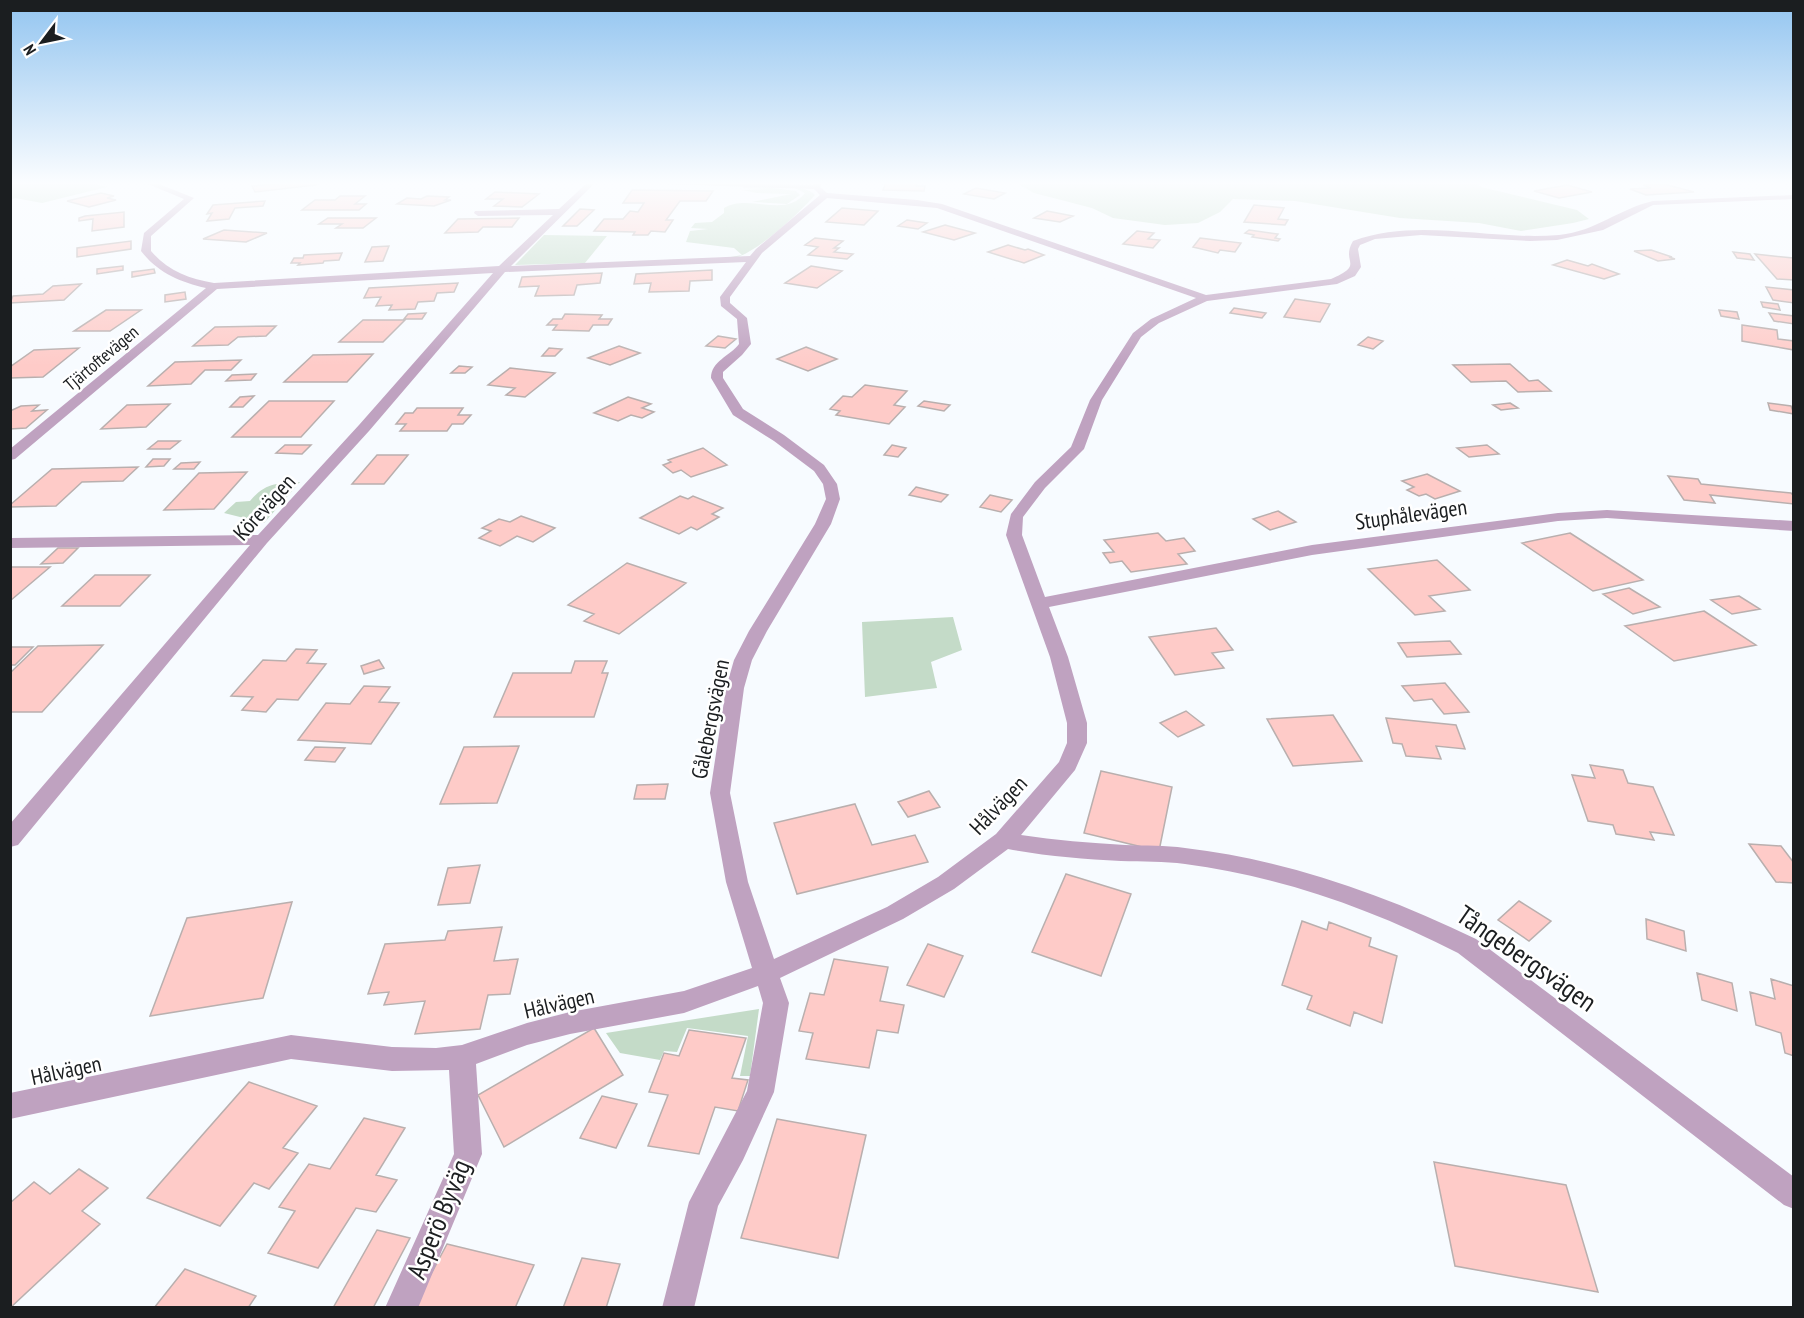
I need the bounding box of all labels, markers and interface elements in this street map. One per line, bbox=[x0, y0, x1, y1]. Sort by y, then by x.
north arrow bbox=[12, 12, 72, 72]
text: N bbox=[19, 41, 40, 59]
street label: Tjärtoftevägen bbox=[59, 320, 143, 396]
street label: Körevägen bbox=[227, 468, 301, 546]
street label: Stuphålevägen bbox=[1353, 492, 1469, 536]
street label: Gålebergsvägen bbox=[685, 657, 735, 781]
street label: Hålvägen bbox=[963, 770, 1033, 840]
street label: Tångebergsvägen bbox=[1451, 897, 1603, 1019]
street label: Hålvägen bbox=[521, 981, 597, 1025]
street label: Hålvägen bbox=[28, 1049, 104, 1091]
street label: Asperö Byväg bbox=[399, 1154, 477, 1284]

